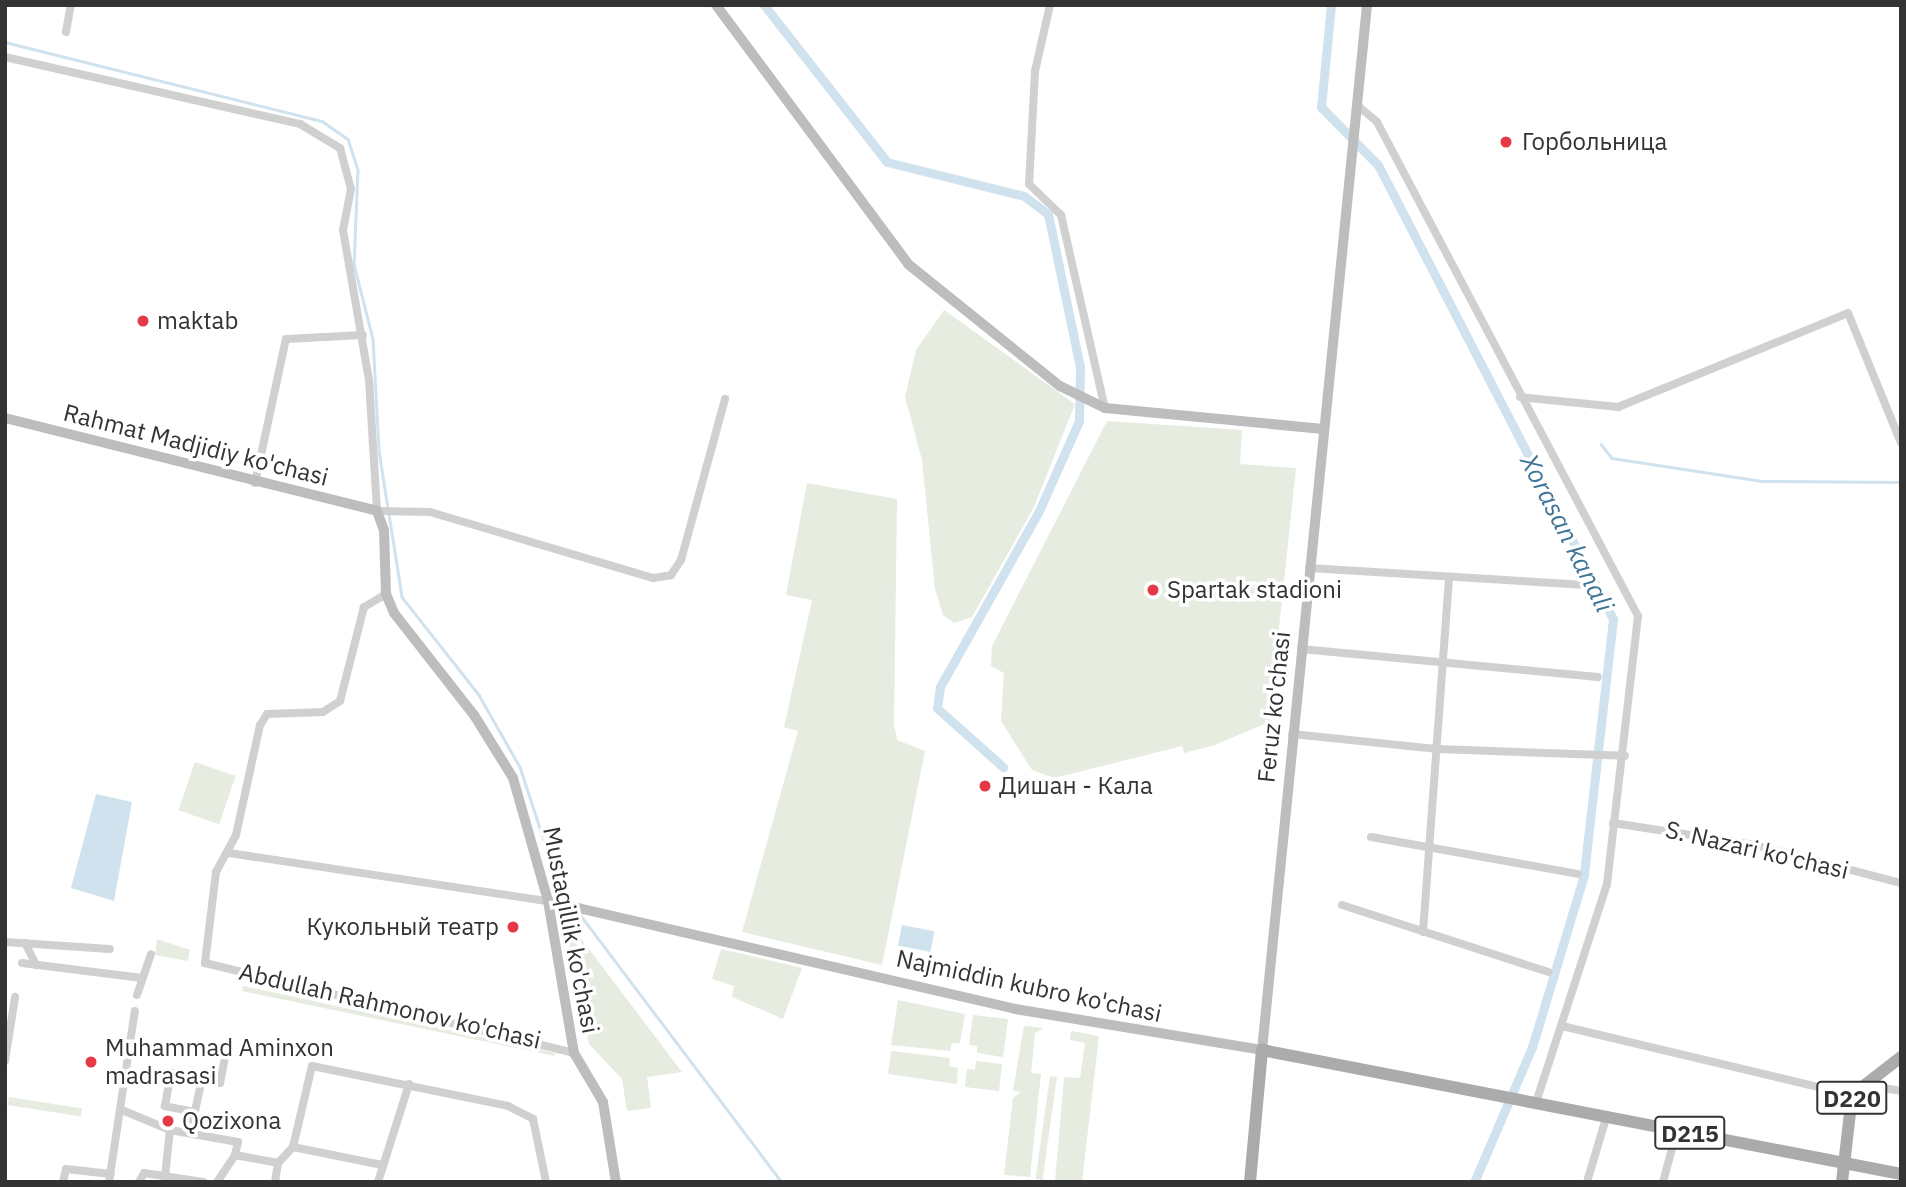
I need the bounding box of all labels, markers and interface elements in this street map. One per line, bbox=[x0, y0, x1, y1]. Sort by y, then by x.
place label: Горбольница bbox=[1522, 128, 1667, 156]
marker: Горбольница bbox=[1496, 132, 1516, 152]
place label: maktab bbox=[157, 307, 238, 335]
marker: maktab bbox=[135, 313, 151, 329]
street label: Rahmat Madjidiy ko'chasi bbox=[61, 398, 331, 492]
water label: Xorasan kanali bbox=[1514, 449, 1620, 617]
place label: Spartak stadioni bbox=[1167, 576, 1342, 604]
marker: Spartak stadioni bbox=[1145, 582, 1161, 598]
street label: Feruz ko'chasi bbox=[1252, 630, 1296, 784]
place label: Дишан - Кала bbox=[999, 772, 1153, 800]
marker: Дишан - Кала bbox=[977, 778, 993, 794]
street label: S. Nazari ko'chasi bbox=[1663, 815, 1851, 885]
street label: Mustaqillik ko'chasi bbox=[537, 824, 605, 1036]
place label: Кукольный театр bbox=[306, 913, 499, 941]
marker: Кукольный театр bbox=[505, 919, 521, 935]
street label: Najmiddin kubro ko'chasi bbox=[894, 944, 1164, 1028]
street label: Abdullah Rahmonov ko'chasi bbox=[236, 957, 544, 1055]
place label: Muhammad Aminxon madrasasi bbox=[105, 1034, 334, 1090]
marker: Muhammad Aminxon madrasasi bbox=[83, 1054, 99, 1070]
road number: D220 bbox=[1815, 1078, 1889, 1118]
place label: Qozixona bbox=[182, 1107, 281, 1135]
marker: Qozixona bbox=[160, 1113, 176, 1129]
road number: D215 bbox=[1653, 1114, 1727, 1152]

